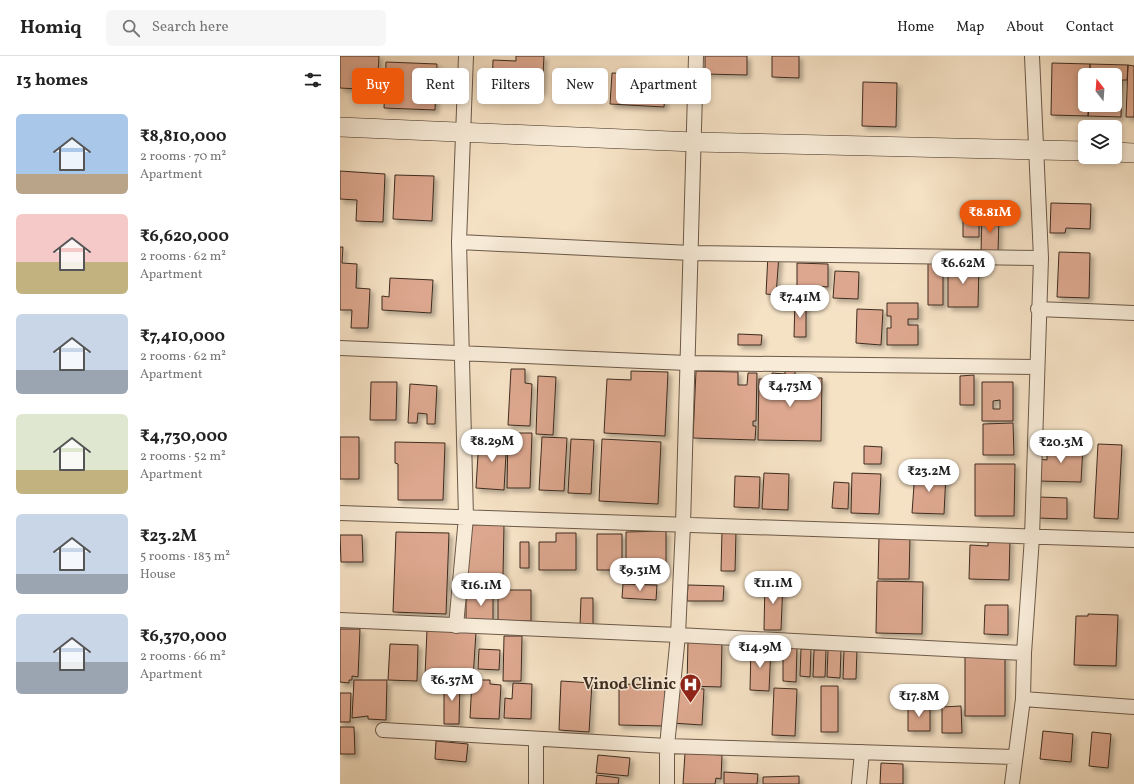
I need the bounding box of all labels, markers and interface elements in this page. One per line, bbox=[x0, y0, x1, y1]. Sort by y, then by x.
search box bbox=[106, 10, 386, 46]
text: Homiq bbox=[20, 15, 82, 41]
icon: search bbox=[120, 17, 142, 39]
text: Search here bbox=[152, 17, 229, 38]
text: Home bbox=[897, 18, 934, 37]
text: Map bbox=[956, 18, 984, 37]
text: About bbox=[1006, 18, 1044, 37]
text: Contact bbox=[1066, 18, 1114, 37]
chip: Buy bbox=[352, 68, 404, 104]
chip: Rent bbox=[412, 68, 469, 104]
chip: Filters bbox=[477, 68, 544, 104]
chip: New bbox=[552, 68, 608, 104]
chip: Apartment bbox=[616, 68, 711, 104]
north arrow bbox=[1078, 68, 1122, 112]
map controls bbox=[1078, 68, 1122, 164]
text: 13 homes bbox=[16, 69, 88, 92]
icon: filters bbox=[302, 69, 324, 91]
button: layers bbox=[1078, 120, 1122, 164]
text: ₹8,810,000 bbox=[140, 125, 227, 148]
icon: home bbox=[48, 130, 96, 178]
text: 2 rooms · 70 m² bbox=[140, 148, 226, 166]
text: Apartment bbox=[140, 166, 203, 184]
pin: ₹8.81M bbox=[957, 200, 1023, 234]
text: ₹8.81M bbox=[969, 204, 1011, 222]
text: ₹6,620,000 bbox=[140, 225, 229, 248]
icon: home bbox=[48, 230, 96, 278]
text: 2 rooms · 62 m² bbox=[140, 248, 226, 266]
pin: ₹6.62M bbox=[930, 251, 996, 285]
text: ₹6.62M bbox=[941, 255, 985, 273]
text: Apartment bbox=[140, 266, 203, 284]
pin: ₹7.41M bbox=[767, 285, 833, 319]
text: ₹7.41M bbox=[779, 289, 821, 307]
text: ₹7,410,000 bbox=[140, 325, 225, 348]
icon: home bbox=[48, 330, 96, 378]
text: 2 rooms · 62 m² bbox=[140, 348, 226, 366]
text: Apartment bbox=[140, 366, 203, 384]
pin: ₹4.73M bbox=[757, 374, 823, 408]
text: ₹4.73M bbox=[768, 378, 812, 396]
text: ₹4,730,000 bbox=[140, 425, 228, 448]
pin: ₹8.29M bbox=[459, 429, 525, 463]
icon: home bbox=[48, 430, 96, 478]
pin: ₹20.3M bbox=[1028, 430, 1094, 464]
text: ₹8.29M bbox=[470, 433, 514, 451]
text: ₹20.3M bbox=[1039, 434, 1083, 452]
text: 2 rooms · 52 m² bbox=[140, 448, 226, 466]
pin: ₹23.2M bbox=[896, 459, 962, 493]
text: ₹23.2M bbox=[907, 463, 951, 481]
text: Apartment bbox=[140, 466, 203, 484]
text: ₹23.2M bbox=[140, 525, 197, 548]
icon: home bbox=[48, 530, 96, 578]
text: 5 rooms · 183 m² bbox=[140, 548, 230, 566]
pin: ₹9.31M bbox=[607, 558, 673, 592]
text: ₹9.31M bbox=[619, 562, 661, 580]
text: House bbox=[140, 566, 176, 584]
pin: ₹11.1M bbox=[740, 571, 806, 605]
pin: ₹16.1M bbox=[448, 573, 514, 607]
text: ₹11.1M bbox=[753, 575, 793, 593]
text: ₹16.1M bbox=[460, 577, 502, 595]
text: ₹6,370,000 bbox=[140, 625, 227, 648]
icon: home bbox=[48, 630, 96, 678]
pin: ₹14.9M bbox=[727, 635, 793, 669]
text: ₹14.9M bbox=[738, 639, 782, 657]
text: 2 rooms · 66 m² bbox=[140, 648, 226, 666]
text: Apartment bbox=[140, 666, 203, 684]
pin: ₹6.37M bbox=[419, 668, 485, 702]
text: ₹6.37M bbox=[430, 672, 474, 690]
hospital icon: Vinod Clinic bbox=[678, 672, 704, 705]
place label: Vinod Clinic bbox=[583, 674, 677, 696]
pin: ₹17.8M bbox=[886, 684, 952, 718]
text: ₹17.8M bbox=[899, 688, 939, 706]

